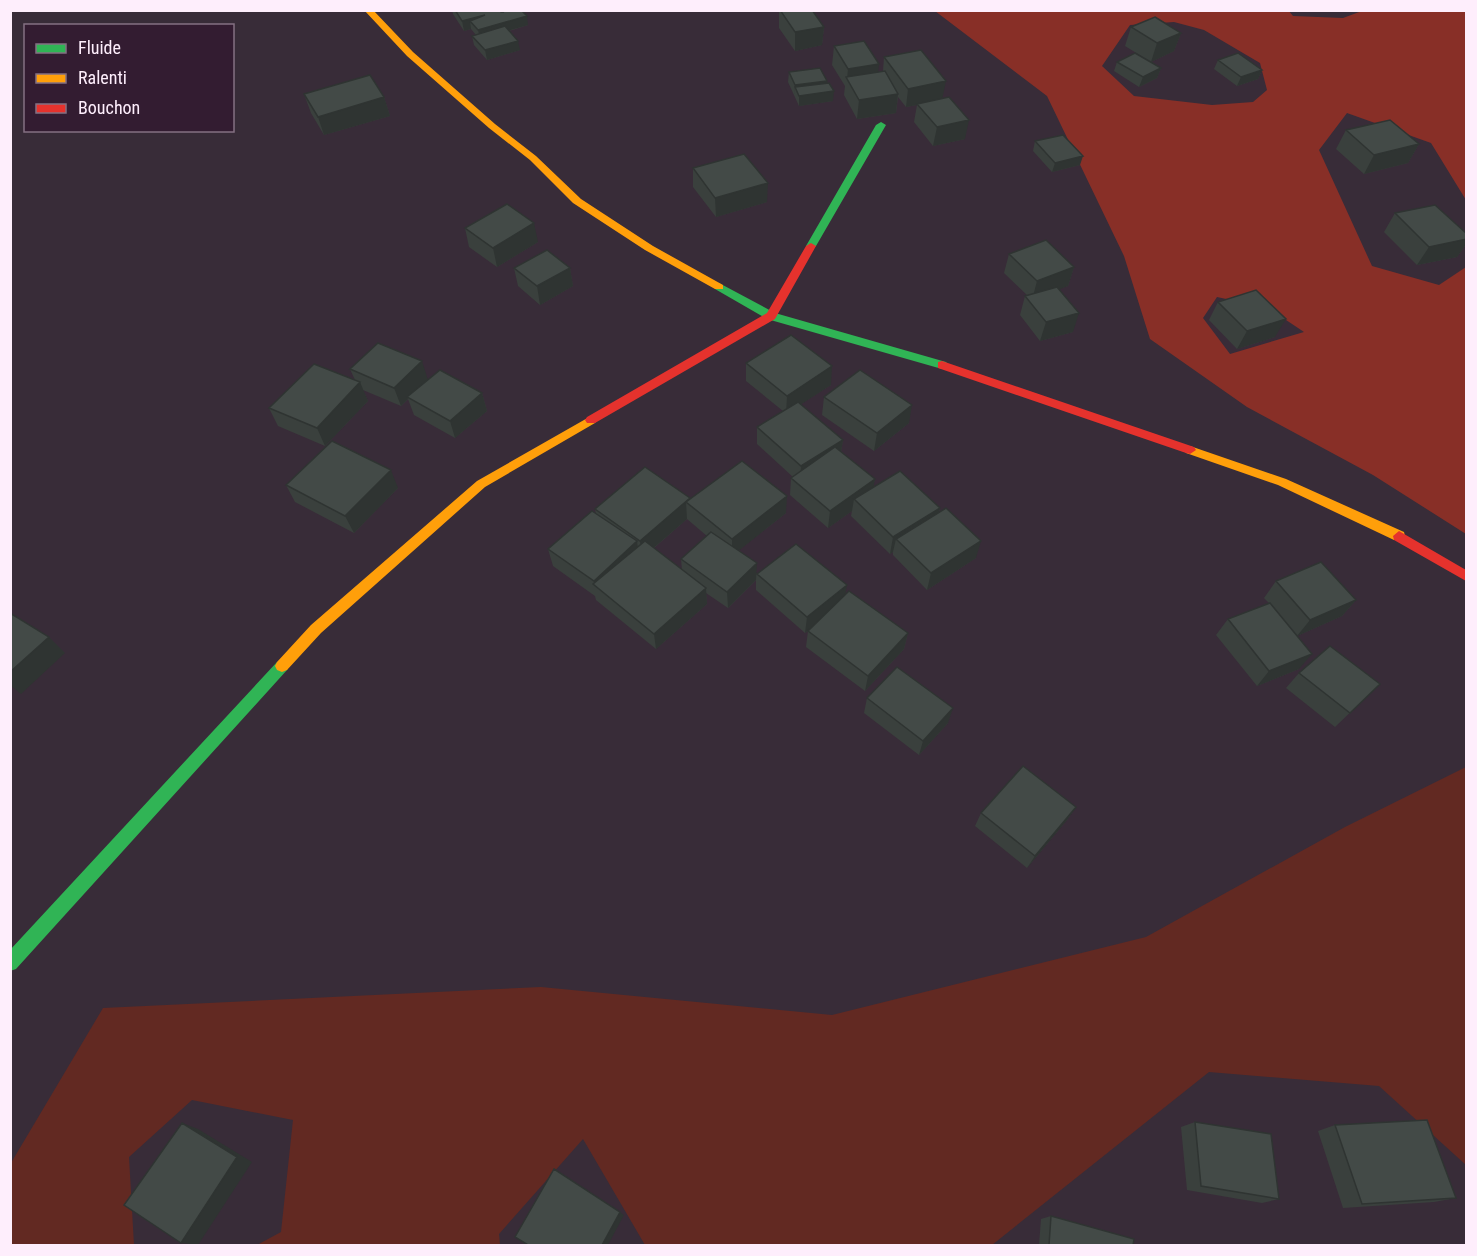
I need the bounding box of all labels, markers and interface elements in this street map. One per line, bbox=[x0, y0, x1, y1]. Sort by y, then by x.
legend bbox=[24, 24, 234, 132]
text: Fluide bbox=[78, 37, 121, 58]
text: Ralenti bbox=[78, 67, 127, 88]
text: Bouchon bbox=[78, 97, 140, 118]

